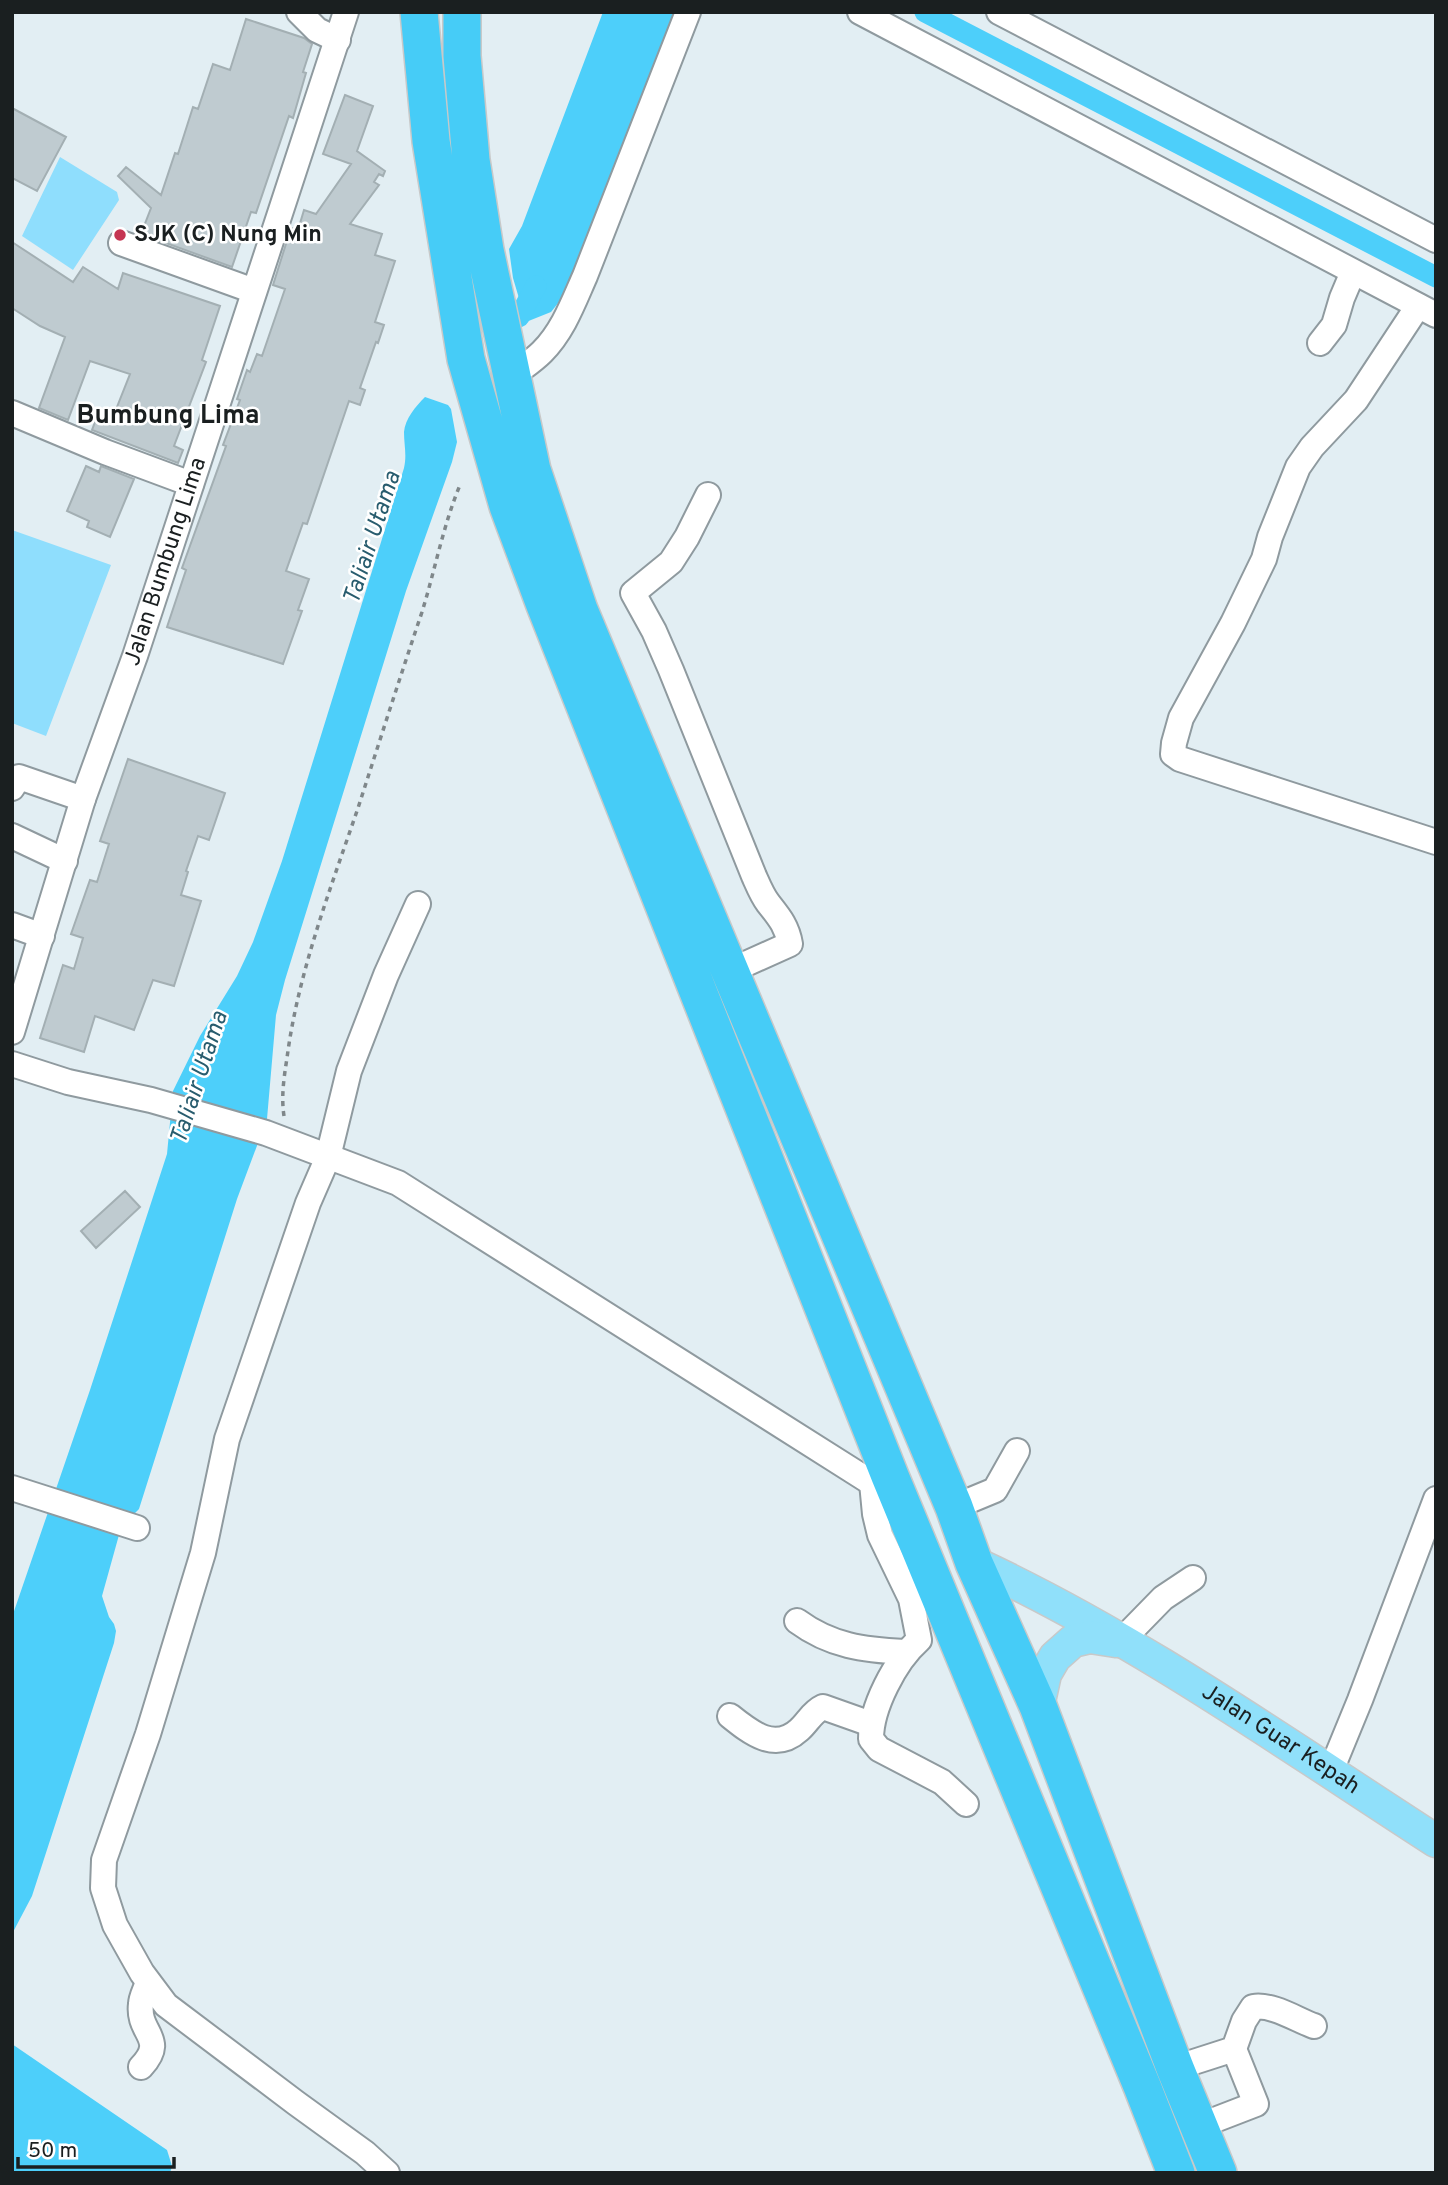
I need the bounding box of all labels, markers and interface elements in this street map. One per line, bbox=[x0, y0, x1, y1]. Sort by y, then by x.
place label: SJK (C) Nung Min bbox=[134, 221, 322, 250]
marker: SJK (C) Nung Min bbox=[112, 227, 128, 243]
district label: Bumbung Lima bbox=[77, 400, 259, 433]
street label: Jalan Bumbung Lima bbox=[118, 454, 214, 670]
water label: Taliair Utama bbox=[337, 467, 409, 608]
water label: Taliair Utama bbox=[164, 1007, 236, 1148]
street label: Jalan Guar Kepah bbox=[1196, 1678, 1365, 1802]
scale bar bbox=[18, 2126, 173, 2170]
text: 50 m bbox=[28, 2138, 77, 2165]

